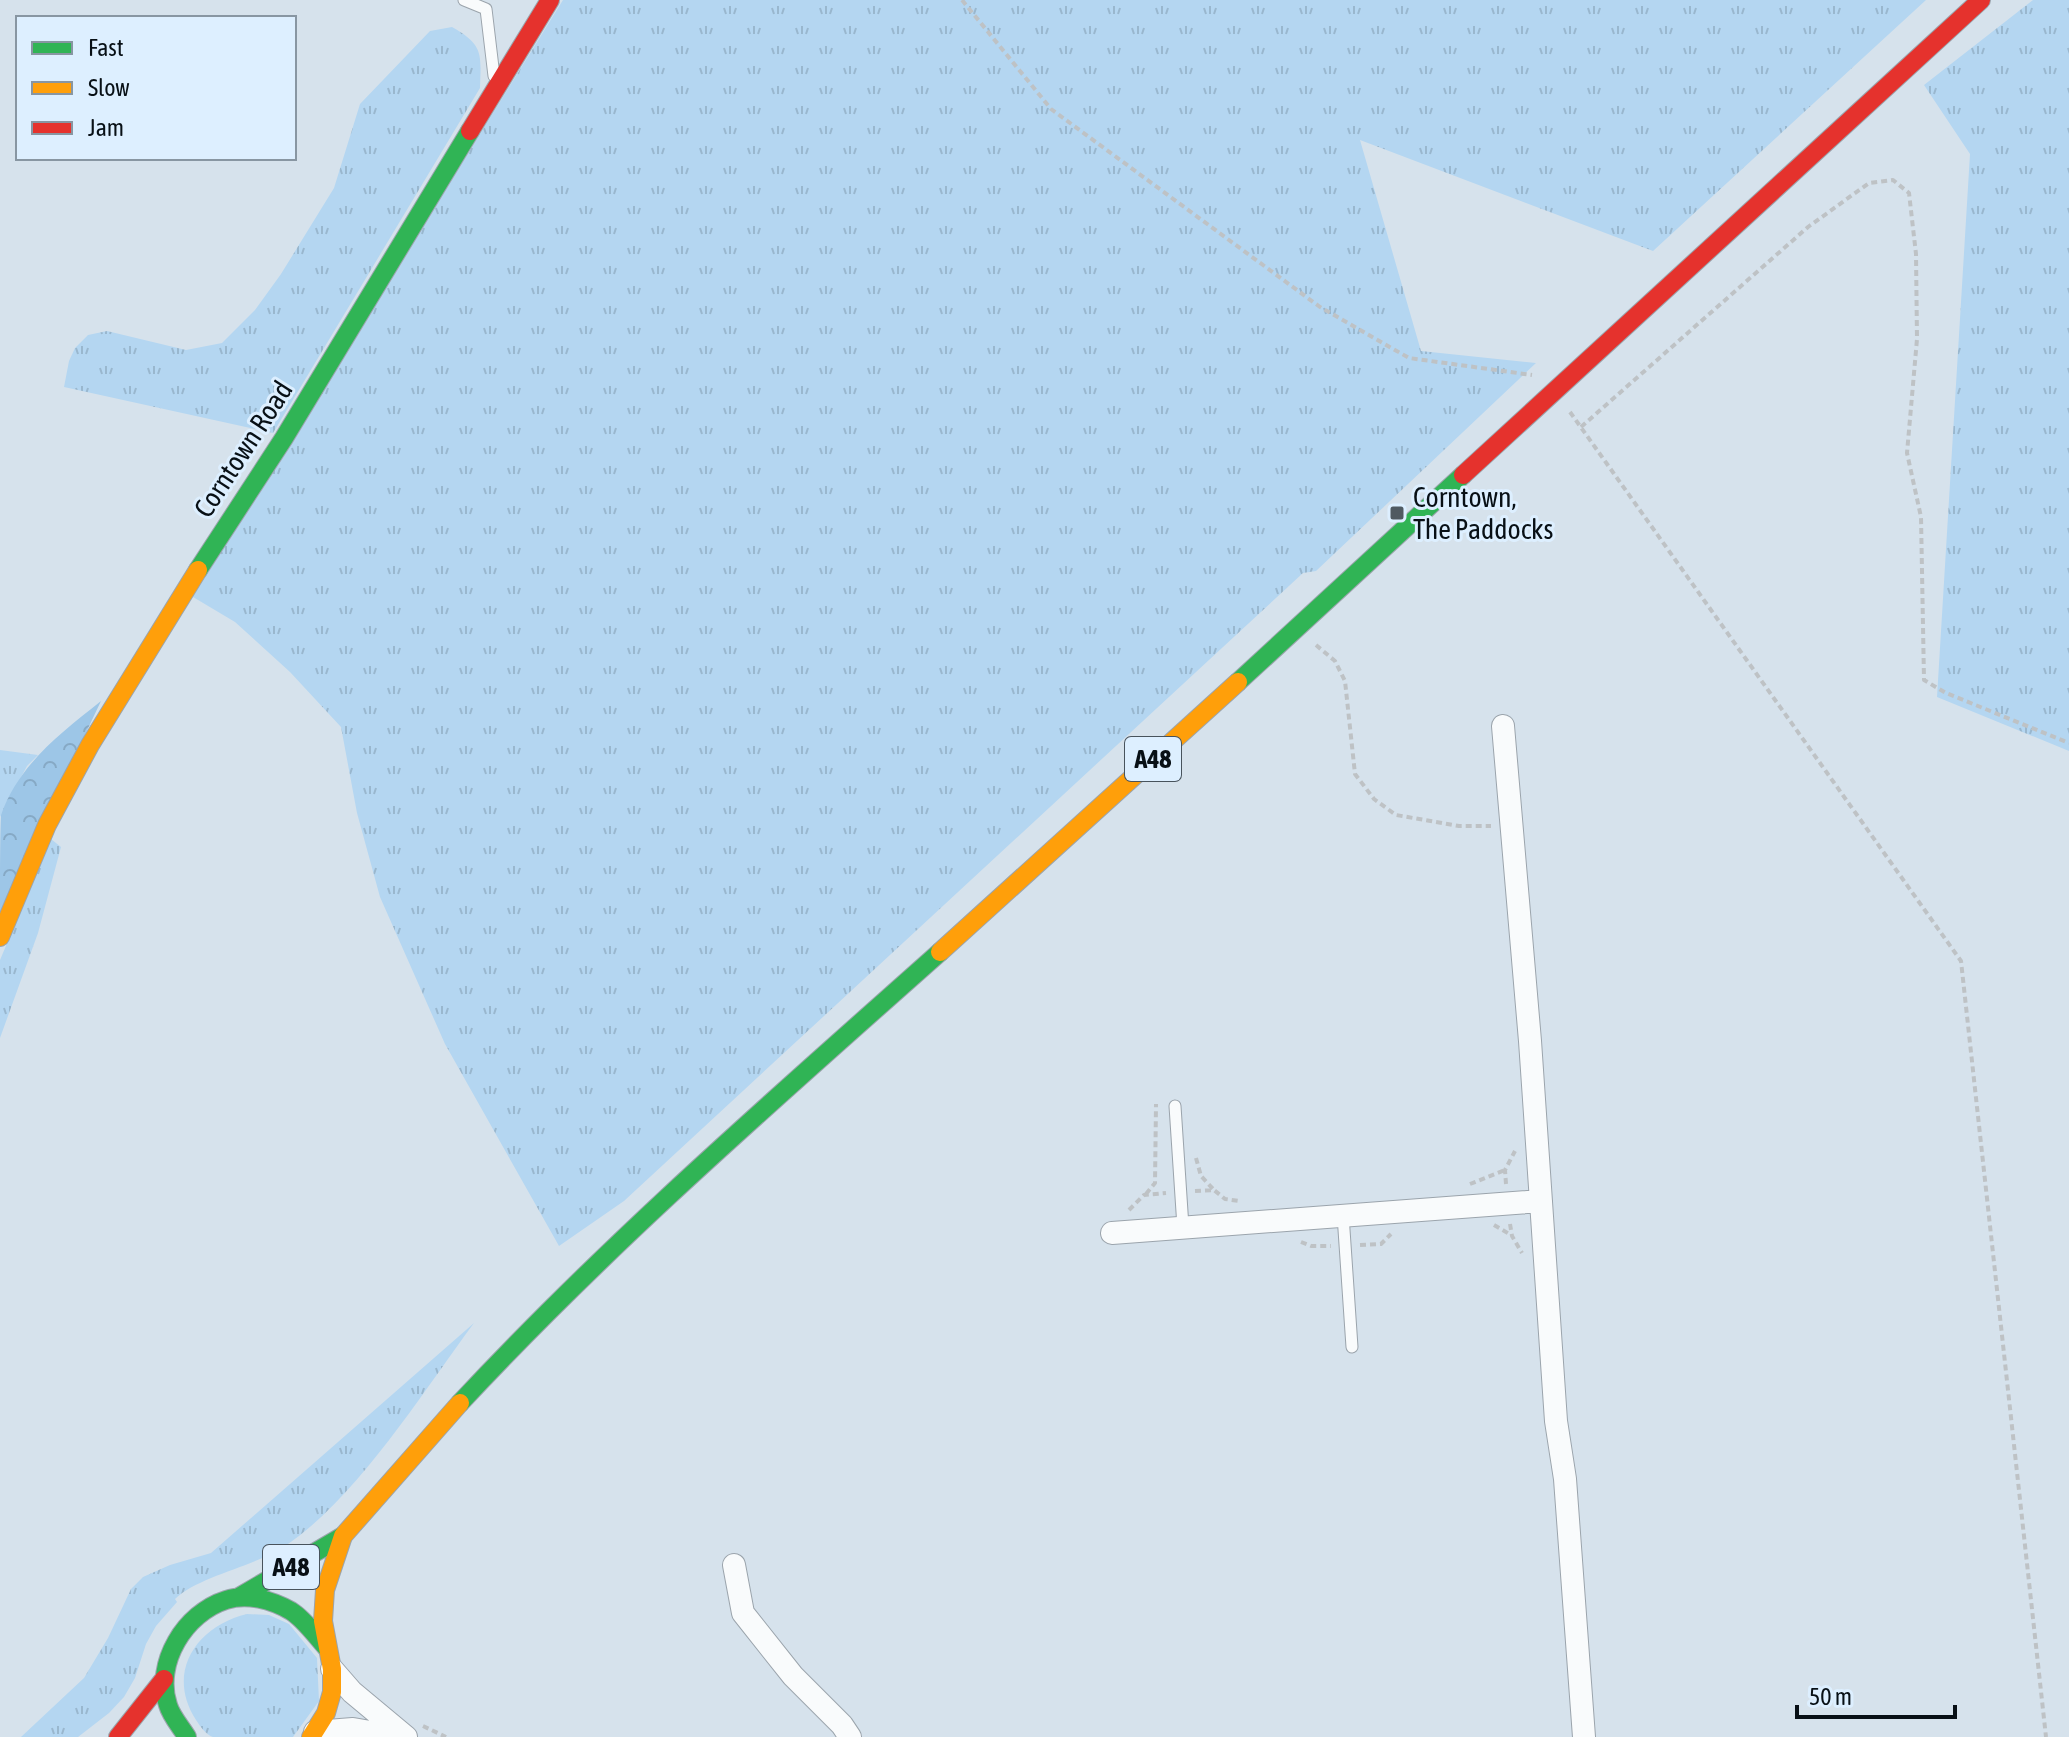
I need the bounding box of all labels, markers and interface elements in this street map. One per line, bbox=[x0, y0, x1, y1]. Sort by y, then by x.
legend bbox=[16, 16, 296, 160]
text: Fast bbox=[88, 34, 124, 61]
text: Slow bbox=[88, 74, 130, 101]
text: Jam bbox=[88, 114, 124, 141]
street label: Corntown Road bbox=[187, 375, 299, 523]
place label: Corntown, The Paddocks bbox=[1413, 481, 1553, 545]
marker: Corntown, The Paddocks bbox=[1388, 504, 1406, 522]
road number: A48 bbox=[1125, 737, 1181, 781]
road number: A48 bbox=[263, 1545, 319, 1589]
scale bar bbox=[1797, 1669, 1955, 1719]
text: 50 m bbox=[1809, 1683, 1852, 1710]

